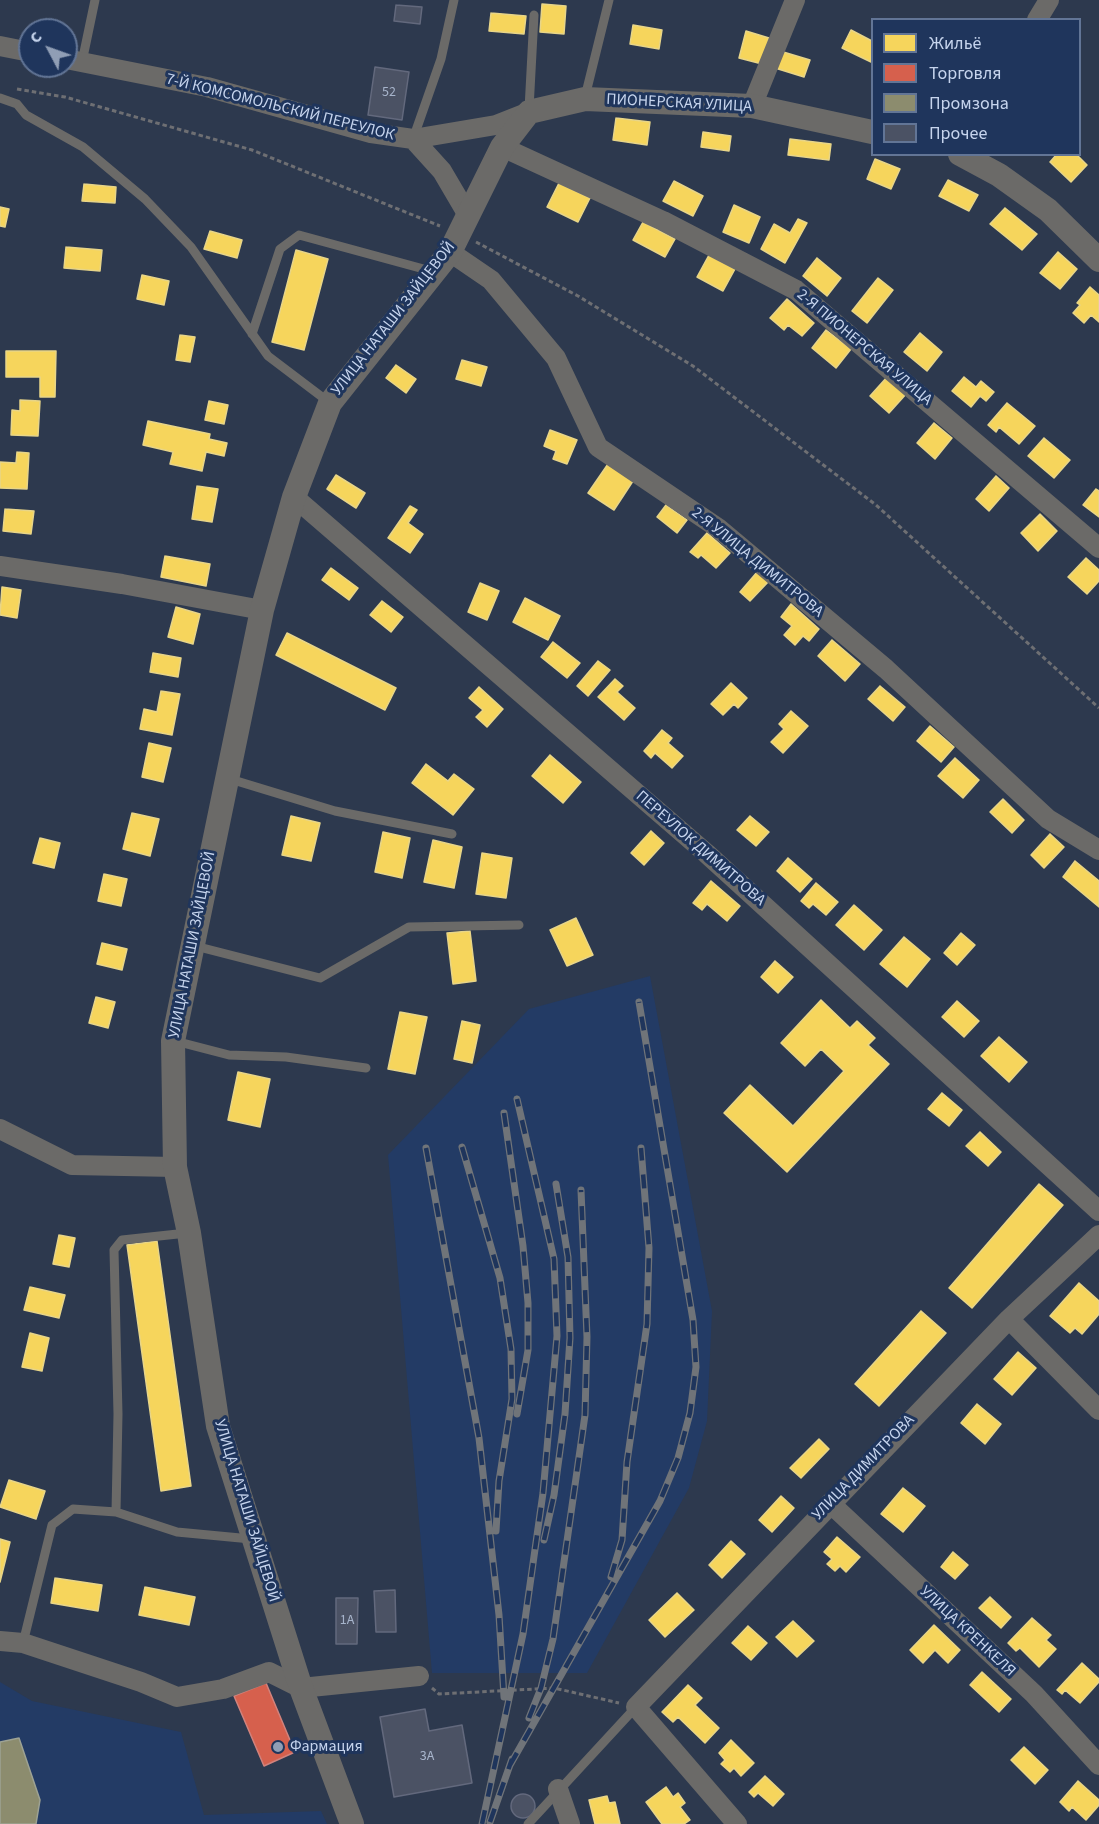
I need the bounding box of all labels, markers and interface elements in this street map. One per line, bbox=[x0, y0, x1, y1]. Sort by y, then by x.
north arrow bbox=[18, 18, 78, 78]
legend bbox=[871, 18, 1081, 156]
text: С bbox=[25, 27, 47, 48]
text: Жильё bbox=[929, 31, 981, 56]
text: Торговля bbox=[929, 61, 1002, 86]
street label: 7-Й КОМСОМОЛЬСКИЙ ПЕРЕУЛОК bbox=[164, 70, 396, 146]
house number: 52 bbox=[382, 85, 396, 101]
street label: ПИОНЕРСКАЯ УЛИЦА bbox=[606, 91, 752, 117]
text: Промзона bbox=[929, 91, 1009, 116]
text: Прочее bbox=[929, 121, 987, 146]
street label: УЛИЦА НАТАШИ ЗАЙЦЕВОЙ bbox=[328, 238, 460, 400]
street label: 2-Я ПИОНЕРСКАЯ УЛИЦА bbox=[792, 286, 936, 410]
street label: 2-Я УЛИЦА ДИМИТРОВА bbox=[687, 504, 827, 622]
street label: ПЕРЕУЛОК ДИМИТРОВА bbox=[631, 787, 769, 911]
street label: УЛИЦА НАТАШИ ЗАЙЦЕВОЙ bbox=[165, 850, 221, 1040]
street label: УЛИЦА ДИМИТРОВА bbox=[809, 1411, 919, 1525]
street label: УЛИЦА НАТАШИ ЗАЙЦЕВОЙ bbox=[209, 1417, 283, 1605]
street label: УЛИЦА КРЕНКЕЛЯ bbox=[915, 1583, 1019, 1681]
house number: 1А bbox=[340, 1613, 354, 1629]
place label: Фармация bbox=[290, 1737, 363, 1757]
marker: Фармация bbox=[271, 1740, 285, 1754]
house number: 3А bbox=[420, 1749, 434, 1765]

